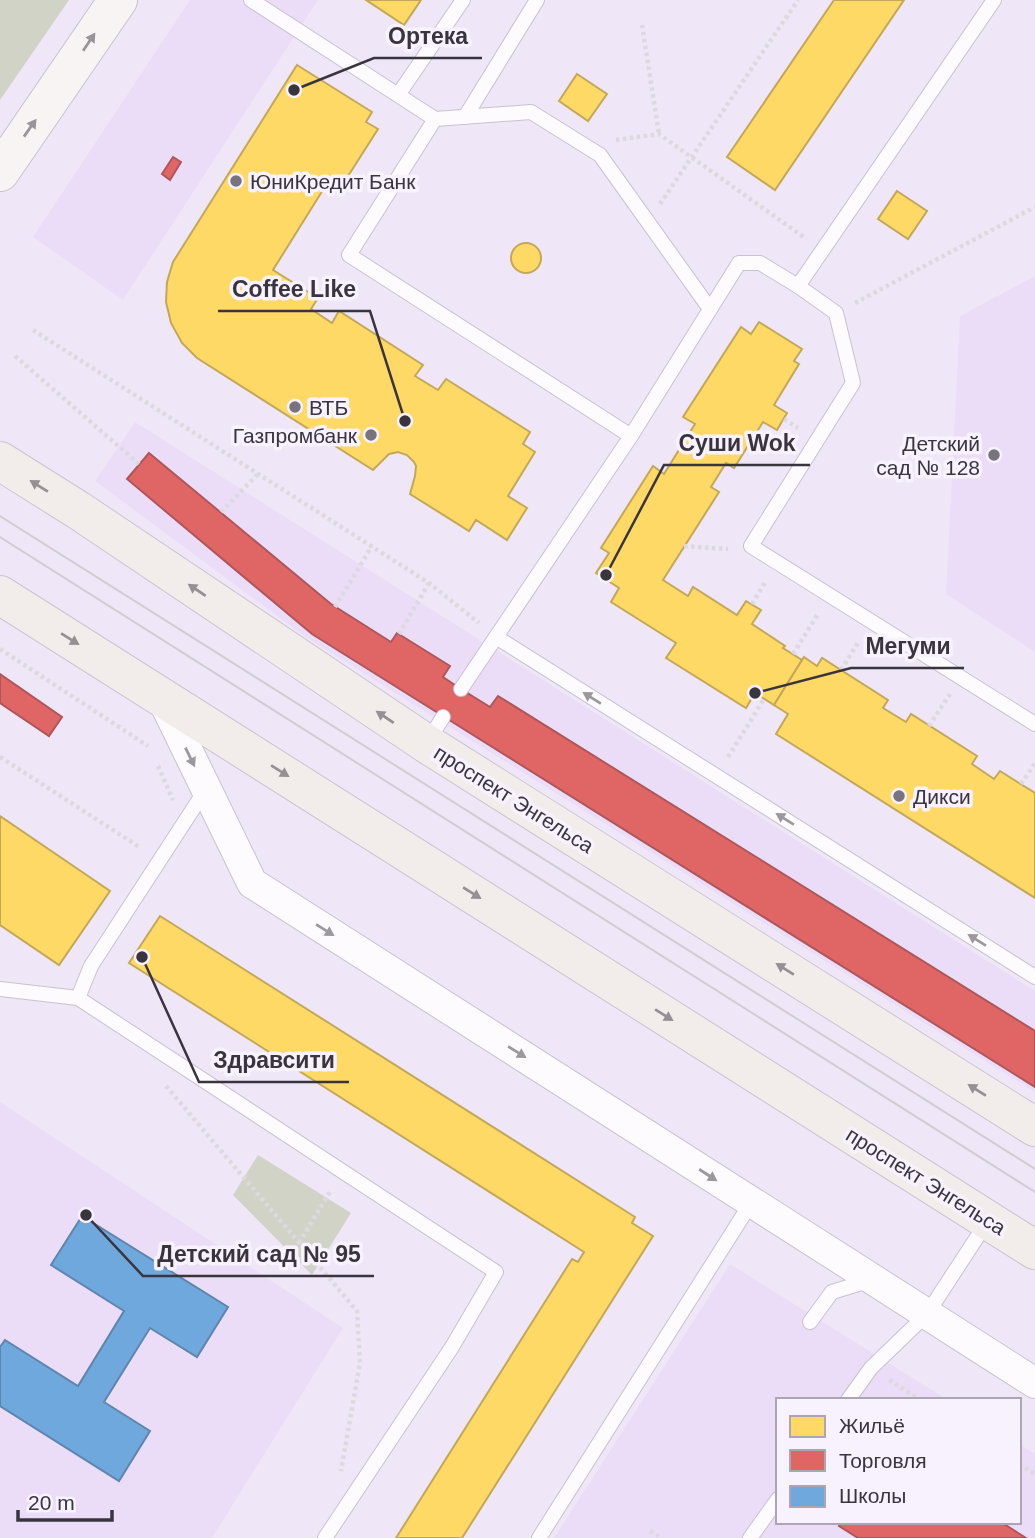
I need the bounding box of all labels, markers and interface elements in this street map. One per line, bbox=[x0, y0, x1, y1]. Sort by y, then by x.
callout: Ортека bbox=[374, 14, 482, 58]
text: Ортека bbox=[388, 23, 468, 49]
one-way arrow bbox=[82, 33, 96, 51]
one-way arrow bbox=[23, 119, 37, 137]
place label: ЮниКредит Банк bbox=[250, 170, 416, 193]
marker: ЮниКредит Банк bbox=[228, 173, 244, 189]
callout: Coffee Like bbox=[218, 267, 370, 311]
text: Coffee Like bbox=[232, 276, 356, 302]
place label: ВТБ bbox=[309, 396, 348, 419]
marker: ВТБ bbox=[287, 399, 303, 415]
callout: Суши Wok bbox=[664, 421, 810, 465]
place label: Газпромбанк bbox=[233, 424, 358, 447]
marker: Газпромбанк bbox=[363, 427, 379, 443]
text: Суши Wok bbox=[678, 430, 796, 456]
place label: Детский сад № 128 bbox=[876, 432, 980, 479]
marker: Детский сад № 128 bbox=[986, 447, 1002, 463]
one-way arrow bbox=[30, 479, 49, 492]
one-way arrow bbox=[187, 584, 206, 597]
callout: Мегуми bbox=[851, 624, 964, 668]
one-way arrow bbox=[60, 632, 80, 645]
text: Мегуми bbox=[865, 633, 951, 659]
one-way arrow bbox=[583, 691, 602, 704]
one-way arrow bbox=[376, 711, 395, 724]
street label: проспект Энгельса bbox=[430, 741, 598, 858]
one-way arrow bbox=[185, 747, 196, 767]
one-way arrow bbox=[271, 765, 290, 778]
place label: Дикси bbox=[913, 785, 971, 808]
marker: Дикси bbox=[891, 788, 907, 804]
one-way arrow bbox=[775, 813, 795, 826]
one-way arrow bbox=[463, 886, 482, 899]
one-way arrow bbox=[315, 923, 334, 936]
one-way arrow bbox=[968, 934, 987, 947]
one-way arrow bbox=[775, 963, 794, 976]
one-way arrow bbox=[655, 1008, 674, 1021]
callout: Здравсити bbox=[199, 1038, 349, 1082]
one-way arrow bbox=[507, 1045, 526, 1058]
text: Здравсити bbox=[213, 1047, 335, 1073]
one-way arrow bbox=[968, 1084, 987, 1097]
street label: проспект Энгельса bbox=[842, 1123, 1010, 1240]
one-way arrow bbox=[699, 1168, 717, 1182]
callout: Детский сад № 95 bbox=[143, 1232, 374, 1276]
text: Детский сад № 95 bbox=[157, 1241, 361, 1267]
legend bbox=[776, 1398, 1021, 1524]
text: Жильё bbox=[839, 1414, 905, 1437]
text: Торговля bbox=[839, 1449, 927, 1472]
scale bar bbox=[18, 1478, 112, 1522]
text: Школы bbox=[839, 1484, 906, 1507]
text: 20 m bbox=[28, 1491, 75, 1514]

